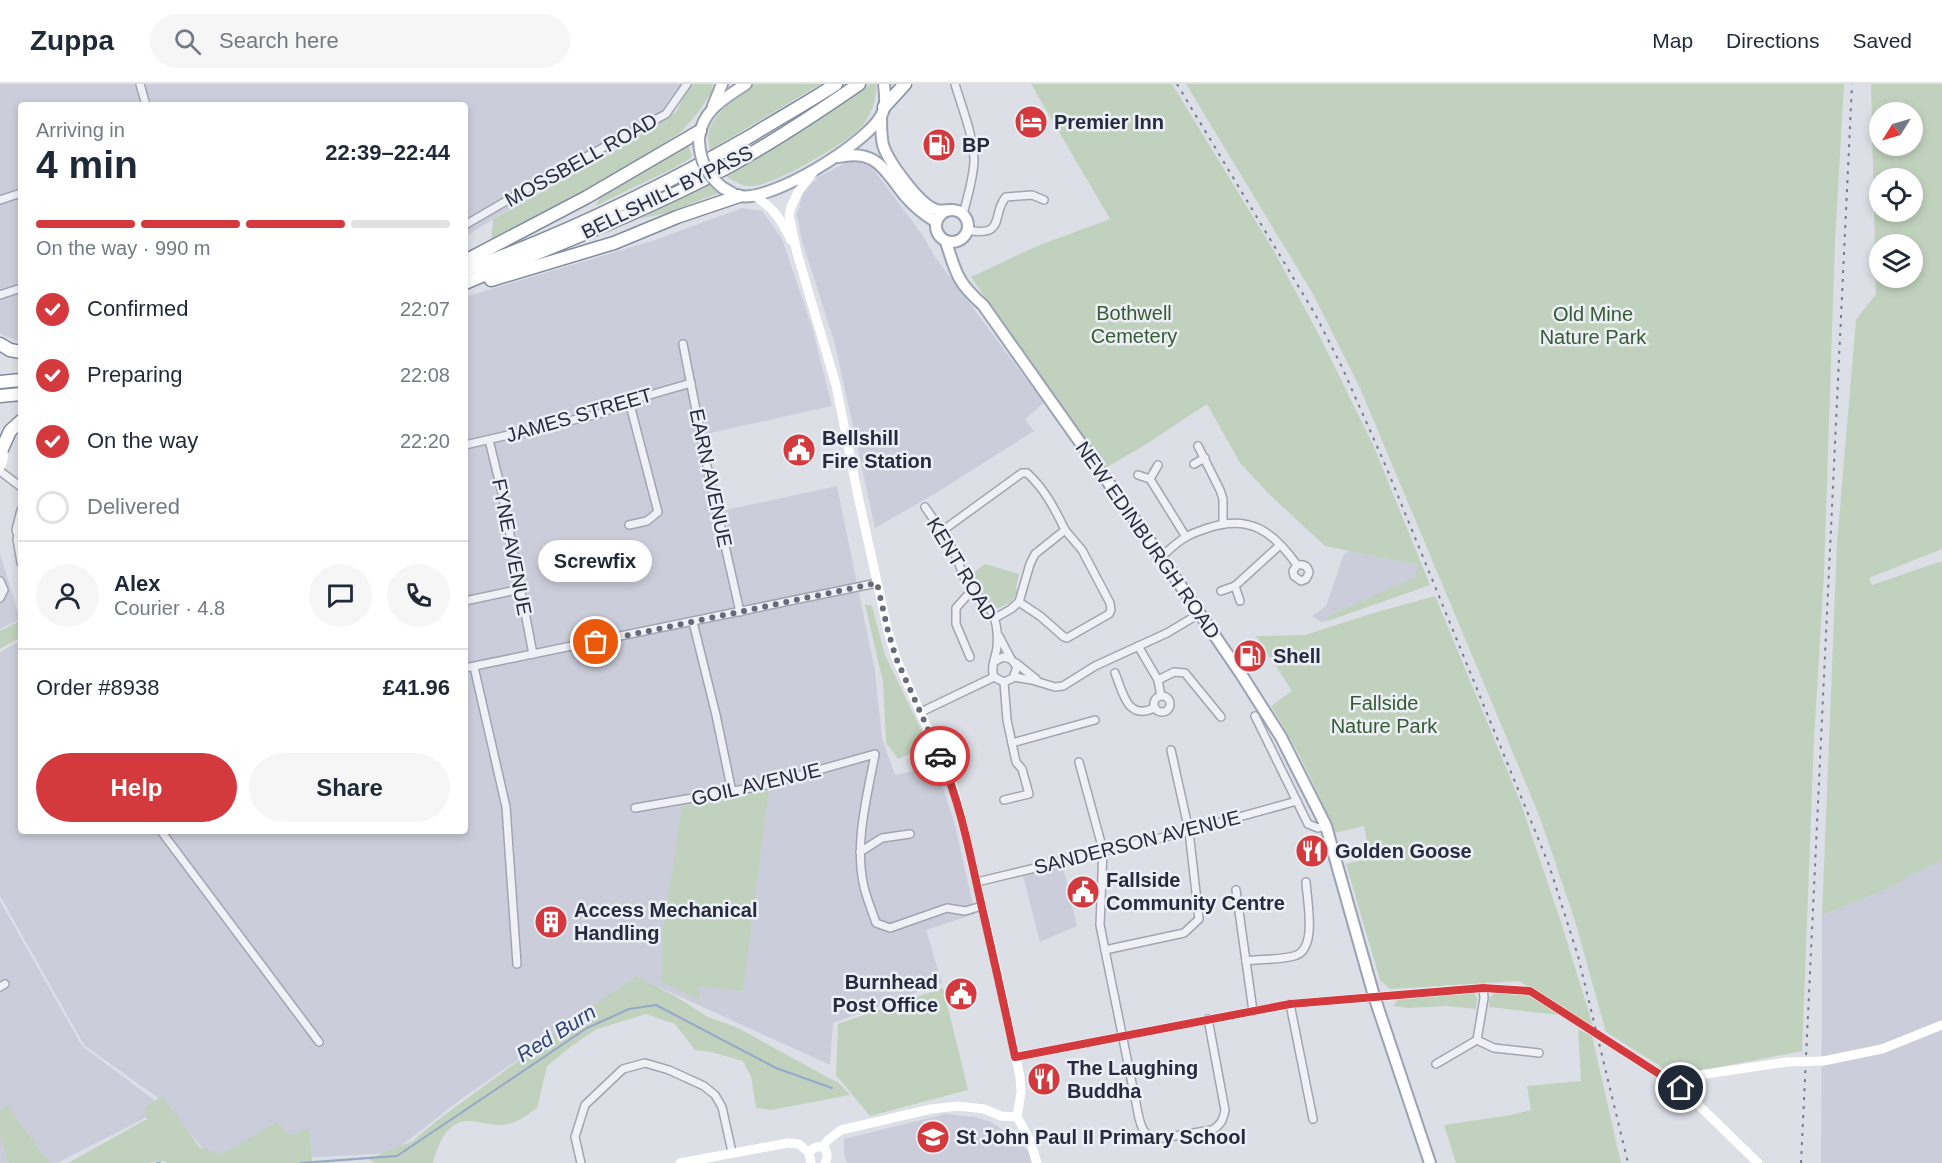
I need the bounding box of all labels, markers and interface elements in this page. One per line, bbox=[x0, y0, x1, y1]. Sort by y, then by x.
search box bbox=[150, 14, 570, 68]
text: Zuppa bbox=[30, 25, 114, 56]
icon: search bbox=[171, 25, 204, 58]
text: Search here bbox=[219, 28, 339, 53]
text: Map bbox=[1652, 29, 1693, 52]
text: Directions bbox=[1726, 29, 1819, 52]
text: Saved bbox=[1852, 29, 1912, 52]
north arrow bbox=[1869, 102, 1923, 156]
map controls bbox=[1869, 102, 1923, 288]
hotel icon: Premier Inn bbox=[1013, 104, 1049, 140]
street label: MOSSBELL ROAD bbox=[501, 109, 661, 211]
place label: Premier Inn bbox=[1054, 111, 1164, 133]
text: Arriving in bbox=[36, 119, 125, 141]
fuel station icon: BP bbox=[921, 127, 957, 163]
place label: BP bbox=[962, 134, 990, 156]
text: 22:39–22:44 bbox=[325, 140, 450, 165]
street label: BELLSHILL BYPASS bbox=[578, 141, 756, 243]
text: 4 min bbox=[36, 143, 138, 186]
button: locate bbox=[1869, 168, 1923, 222]
button: layers bbox=[1869, 234, 1923, 288]
text: On the way · 990 m bbox=[36, 237, 211, 259]
icon: check bbox=[36, 293, 69, 326]
text: Confirmed bbox=[87, 296, 188, 321]
text: 22:07 bbox=[400, 298, 450, 320]
park label: Bothwell Cemetery bbox=[1091, 302, 1177, 347]
park label: Old Mine Nature Park bbox=[1540, 303, 1647, 348]
icon: check bbox=[36, 359, 69, 392]
text: Preparing bbox=[87, 362, 182, 387]
text: 22:08 bbox=[400, 364, 450, 386]
street label: JAMES STREET bbox=[503, 384, 655, 446]
street label: EARN AVENUE bbox=[686, 407, 736, 549]
icon: check bbox=[36, 425, 69, 458]
place label: Bellshill Fire Station bbox=[822, 427, 932, 472]
text: On the way bbox=[87, 428, 198, 453]
text: 22:20 bbox=[400, 430, 450, 452]
public building icon: Bellshill Fire Station bbox=[781, 432, 817, 468]
street label: NEW EDINBURGH ROAD bbox=[1071, 437, 1225, 643]
street label: FYNE AVENUE bbox=[488, 477, 536, 617]
text: Delivered bbox=[87, 494, 180, 519]
street label: KENT ROAD bbox=[923, 513, 1001, 625]
callout: Screwfix bbox=[539, 540, 653, 582]
text: Screwfix bbox=[554, 550, 636, 572]
button: person bbox=[36, 564, 99, 627]
button: chat bbox=[309, 564, 372, 627]
button: phone bbox=[387, 564, 450, 627]
text: Alex bbox=[114, 571, 160, 596]
text: Courier · 4.8 bbox=[114, 597, 225, 619]
pin bbox=[570, 616, 621, 667]
icon: bag bbox=[579, 625, 612, 658]
fuel station icon: Shell bbox=[1232, 638, 1268, 674]
place label: Shell bbox=[1273, 645, 1321, 667]
text: Order #8938 bbox=[36, 675, 160, 700]
text: £41.96 bbox=[383, 675, 450, 700]
park label: Fallside Nature Park bbox=[1331, 692, 1438, 737]
courier bbox=[910, 726, 970, 786]
icon: car bbox=[924, 740, 957, 773]
button: Help bbox=[36, 753, 237, 822]
button: Share bbox=[249, 753, 450, 822]
street label: GOIL AVENUE bbox=[689, 758, 823, 810]
street label: SANDERSON AVENUE bbox=[1032, 806, 1242, 878]
restaurant icon: Golden Goose bbox=[1294, 833, 1330, 869]
place label: Golden Goose bbox=[1335, 840, 1472, 862]
place label: Fallside Community Centre bbox=[1106, 869, 1285, 914]
public building icon: Fallside Community Centre bbox=[1065, 874, 1101, 910]
place label: Access Mechanical Handling bbox=[574, 899, 757, 944]
building icon: Access Mechanical Handling bbox=[533, 904, 569, 940]
place label: Burnhead Post Office bbox=[832, 971, 938, 1016]
public building icon: Burnhead Post Office bbox=[943, 976, 979, 1012]
water label: Red Burn bbox=[512, 1000, 600, 1066]
place label: The Laughing Buddha bbox=[1067, 1057, 1198, 1102]
restaurant icon: The Laughing Buddha bbox=[1026, 1061, 1062, 1097]
pin bbox=[1655, 1062, 1706, 1113]
icon: home bbox=[1664, 1071, 1697, 1104]
school or university icon: St John Paul II Primary School bbox=[915, 1119, 951, 1155]
place label: St John Paul II Primary School bbox=[956, 1126, 1246, 1148]

